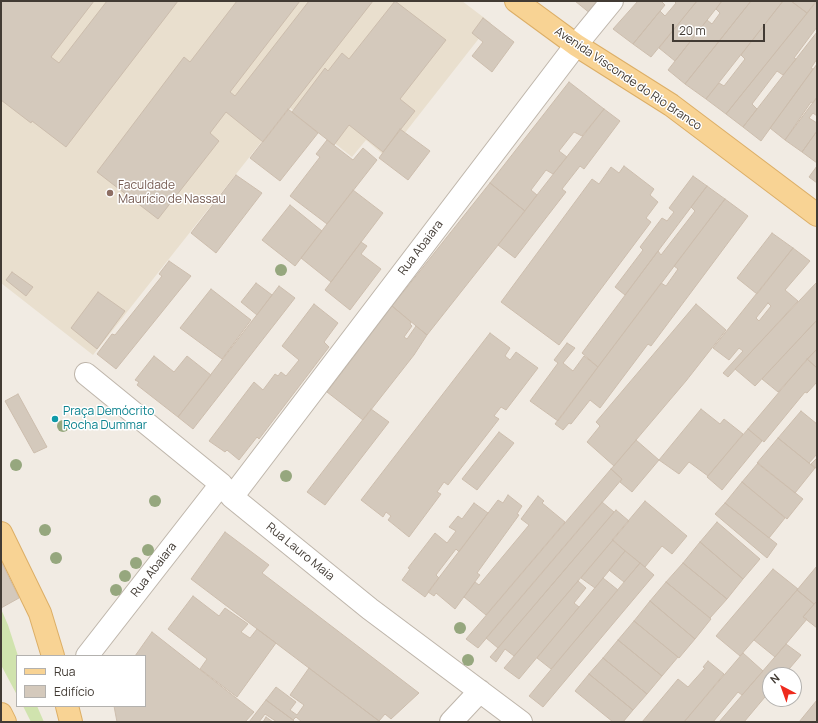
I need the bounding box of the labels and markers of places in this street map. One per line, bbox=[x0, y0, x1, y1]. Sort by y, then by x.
place label: Faculdade Maurício de Nassau bbox=[118, 179, 226, 207]
marker: Faculdade Maurício de Nassau bbox=[105, 188, 115, 198]
place label: Praça Demócrito Rocha Dummar bbox=[63, 405, 154, 433]
marker: Praça Demócrito Rocha Dummar bbox=[50, 414, 60, 424]

